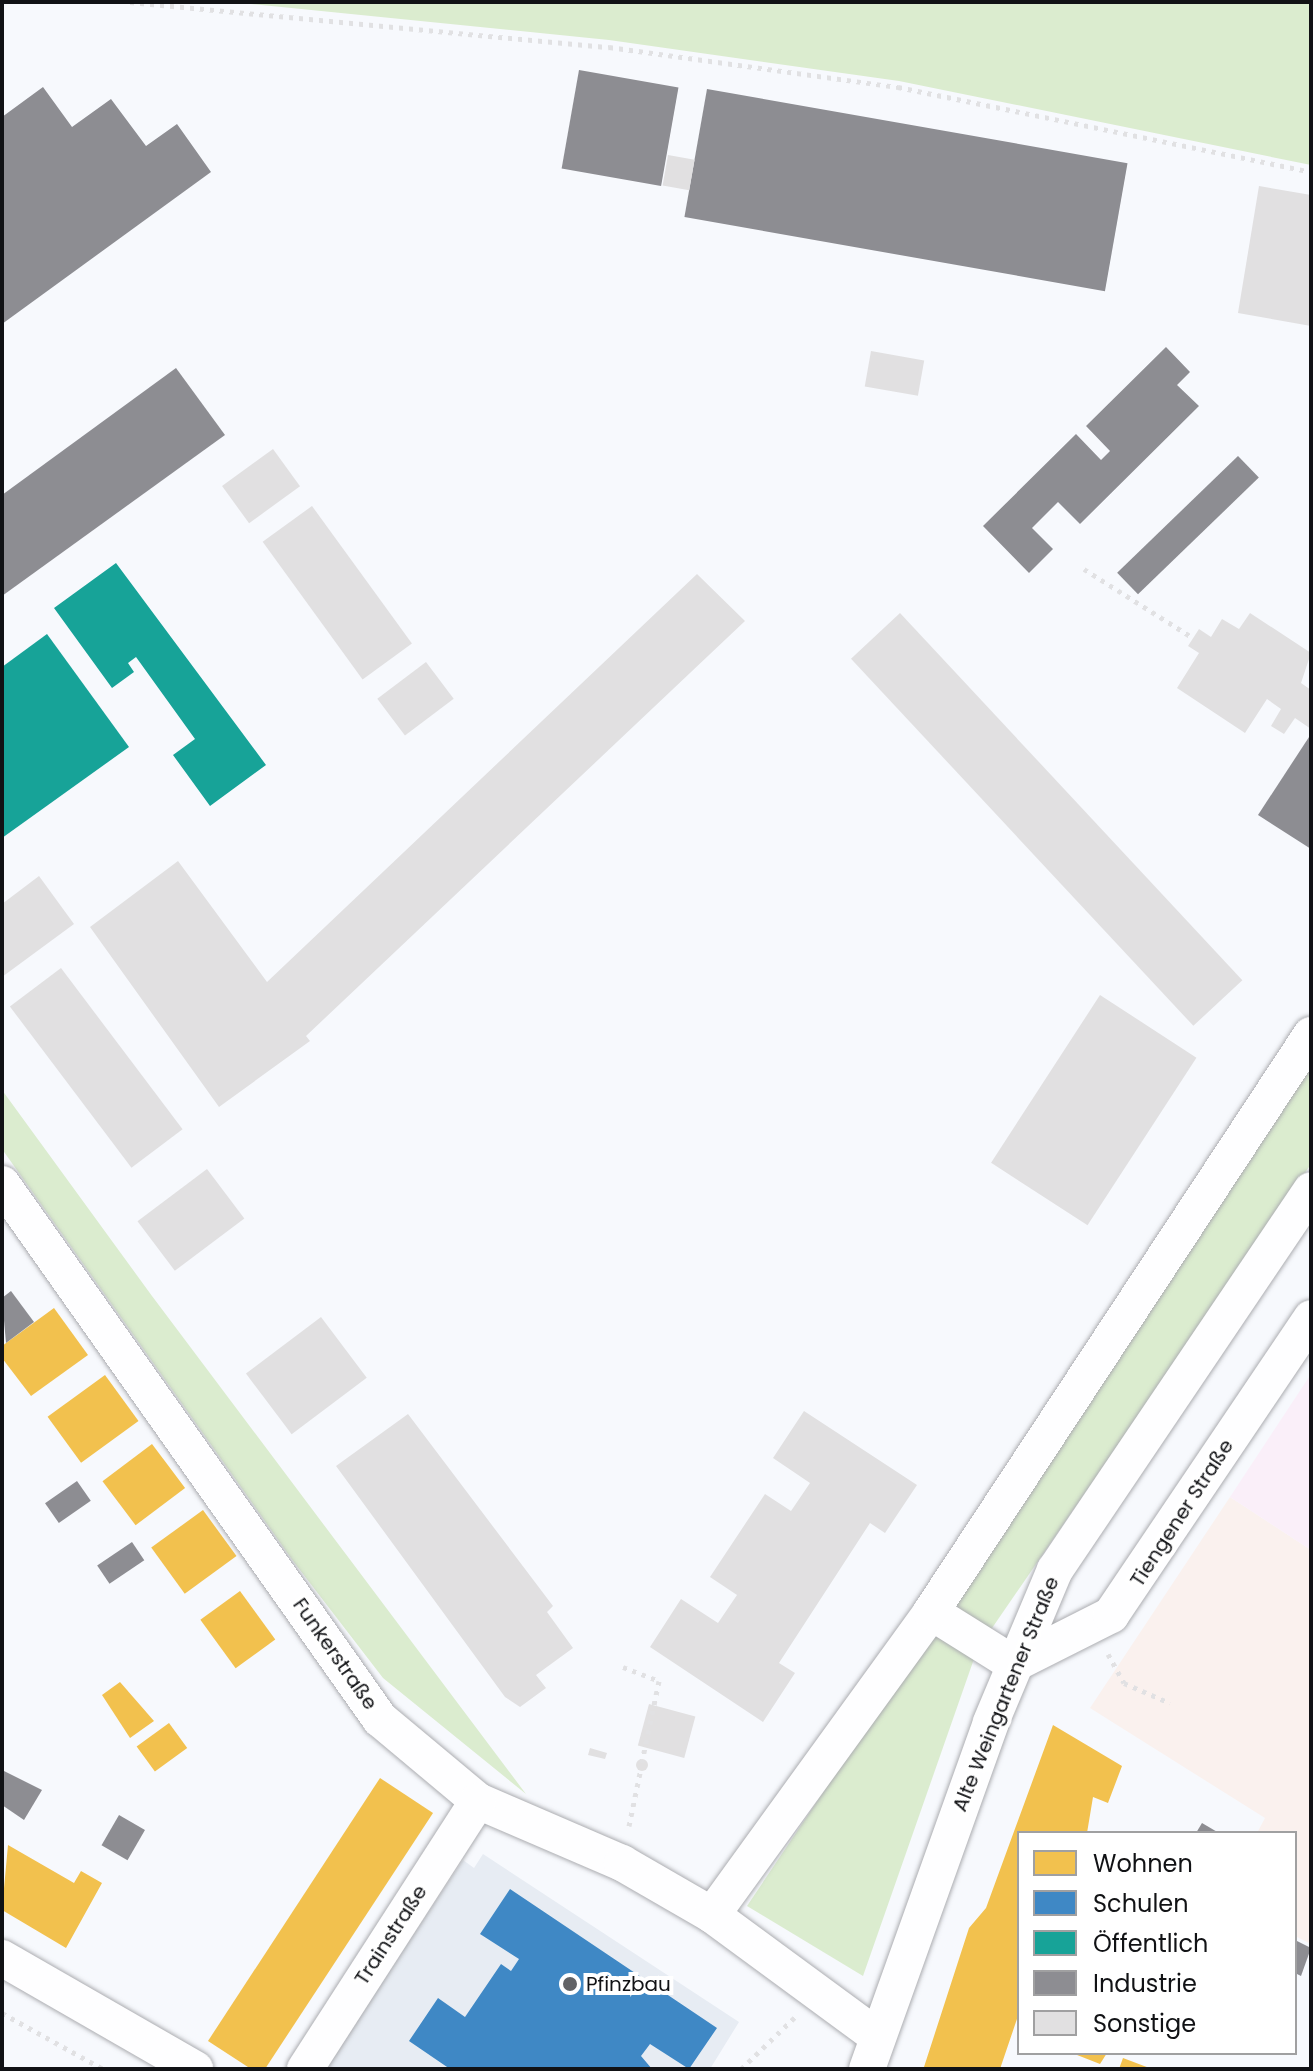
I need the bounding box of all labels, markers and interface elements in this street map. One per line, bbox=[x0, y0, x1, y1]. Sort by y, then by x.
street label: Tiengener Straße bbox=[1125, 1435, 1239, 1591]
street label: Alte Weingartener Straße bbox=[948, 1573, 1064, 1815]
street label: Funkerstraße bbox=[288, 1594, 382, 1714]
legend bbox=[1017, 1831, 1297, 2055]
text: Wohnen bbox=[1093, 1847, 1193, 1880]
street label: Trainstraße bbox=[350, 1881, 432, 1989]
text: Schulen bbox=[1093, 1887, 1189, 1920]
text: Öffentlich bbox=[1093, 1927, 1208, 1960]
text: Industrie bbox=[1093, 1967, 1197, 2000]
place label: Pfinzbau bbox=[586, 1972, 671, 1996]
marker: Pfinzbau bbox=[561, 1975, 579, 1993]
text: Sonstige bbox=[1093, 2007, 1196, 2040]

